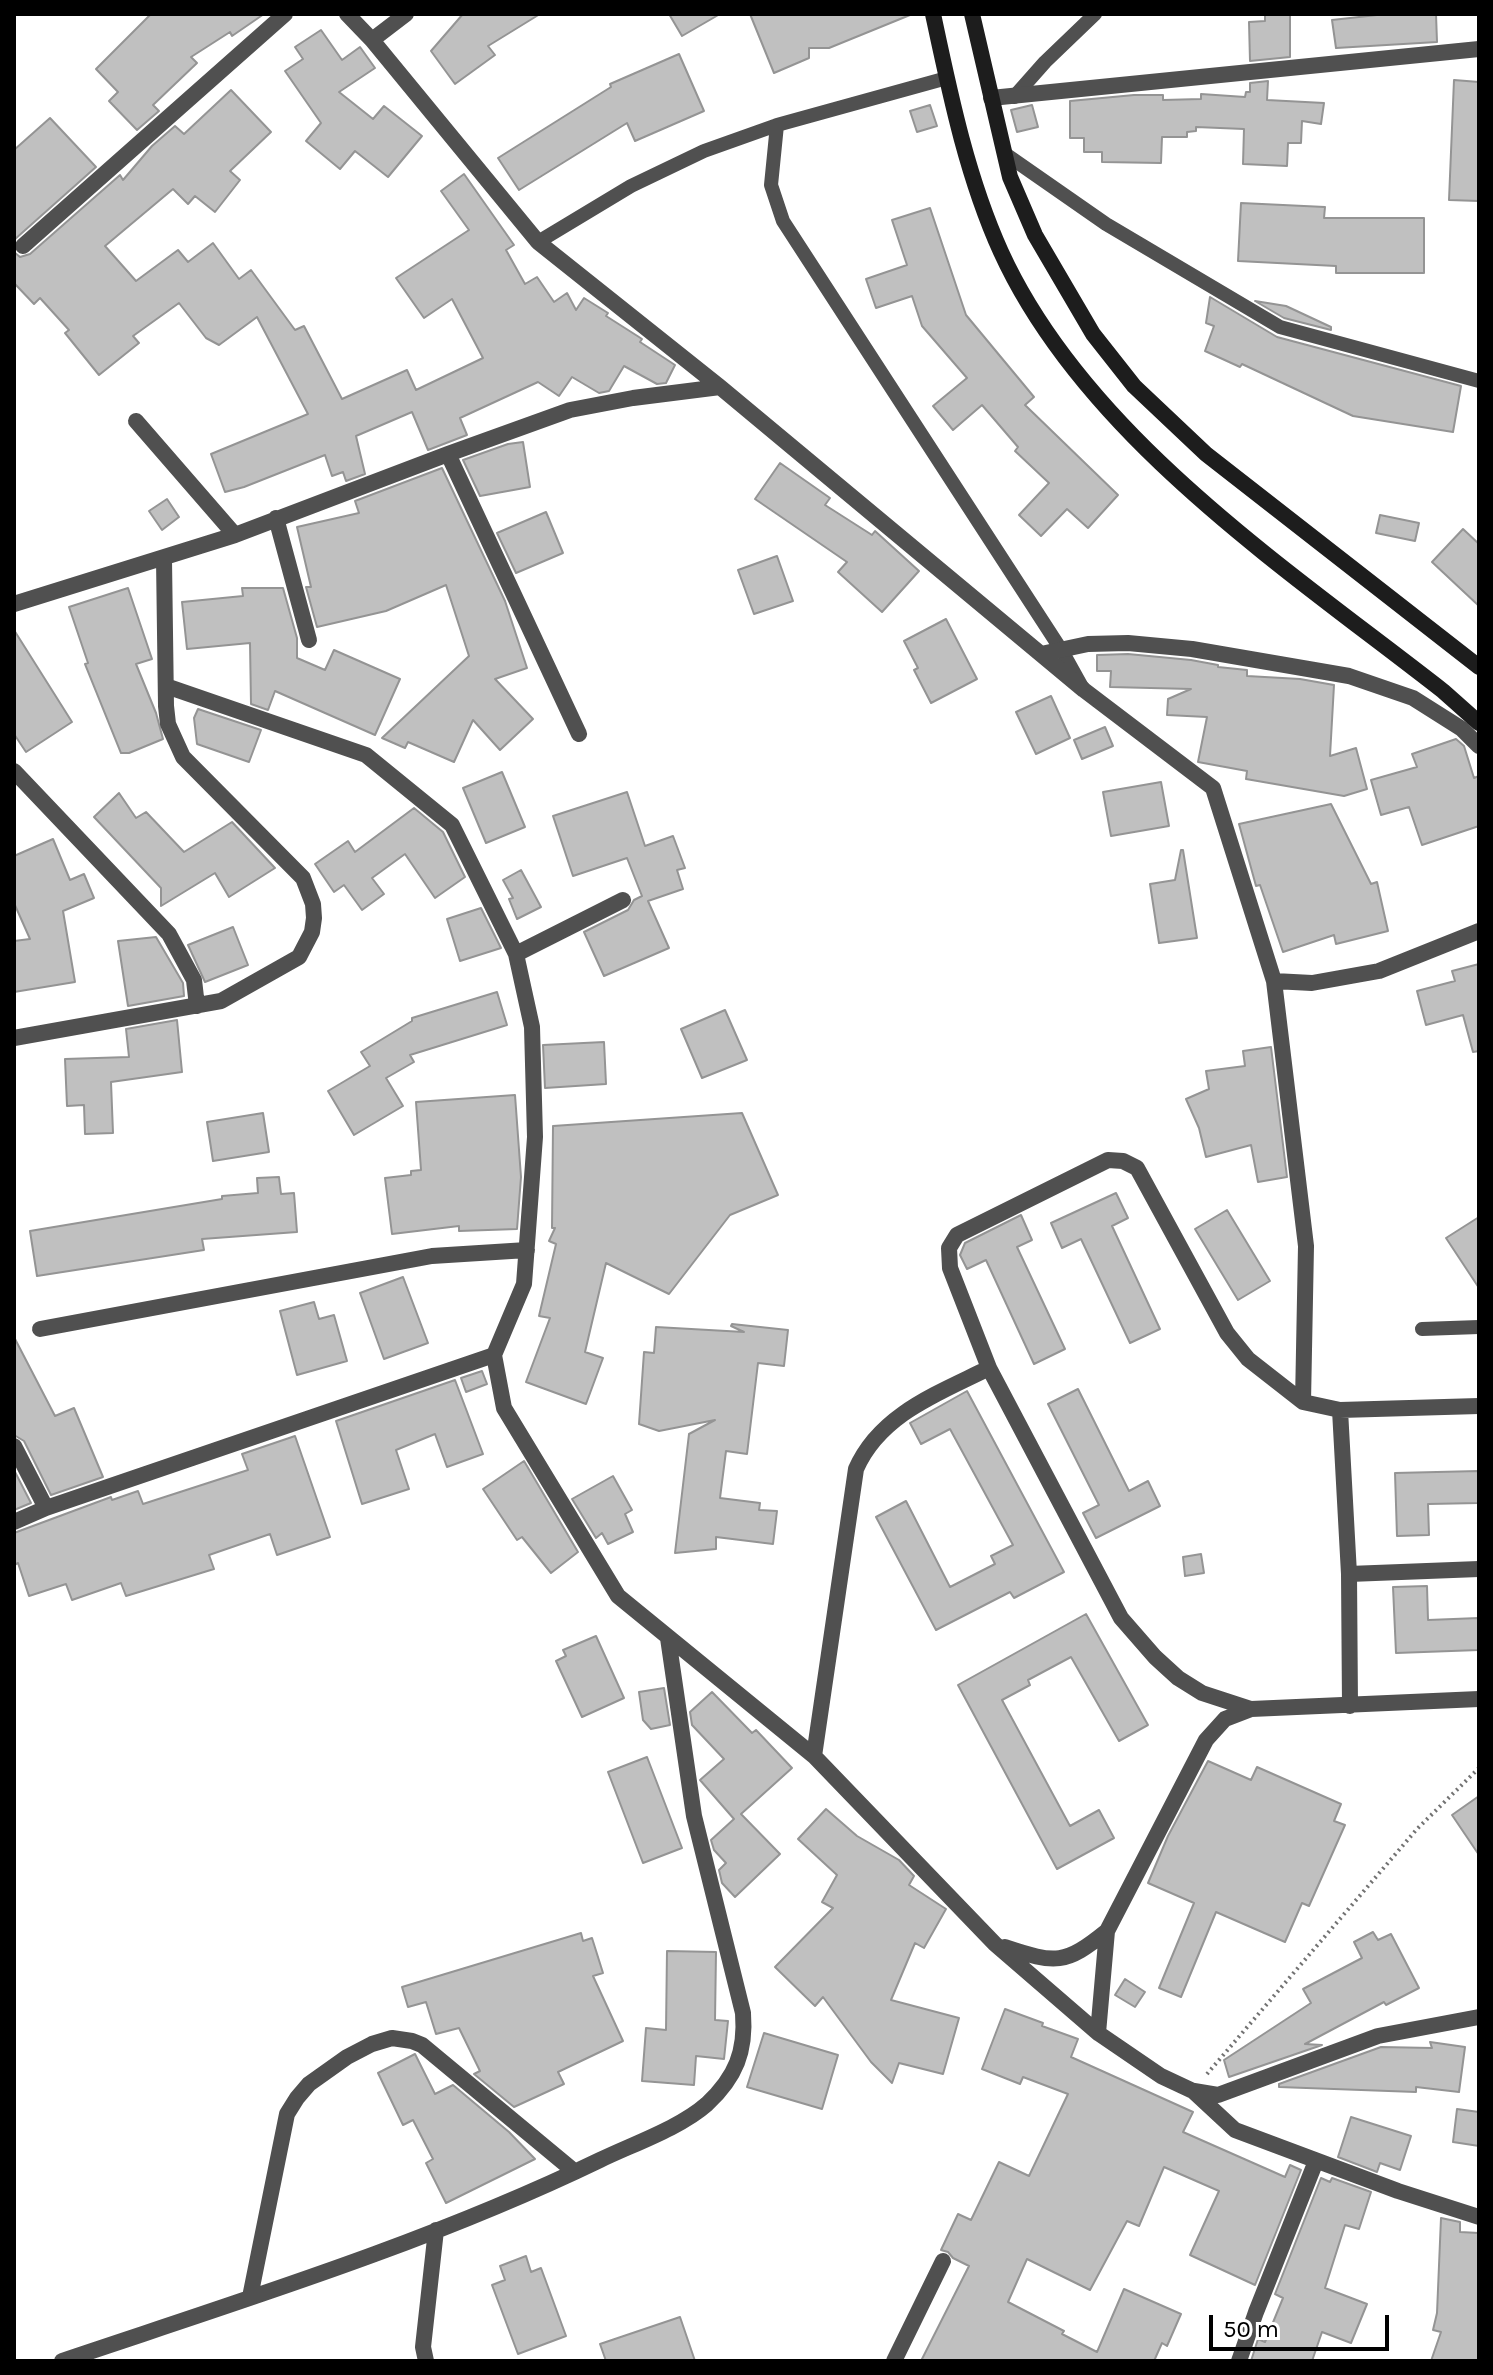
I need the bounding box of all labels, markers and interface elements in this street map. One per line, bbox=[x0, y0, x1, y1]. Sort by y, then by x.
scale bar bbox=[1213, 2299, 1393, 2349]
text: 50 m bbox=[1223, 2315, 1279, 2343]

